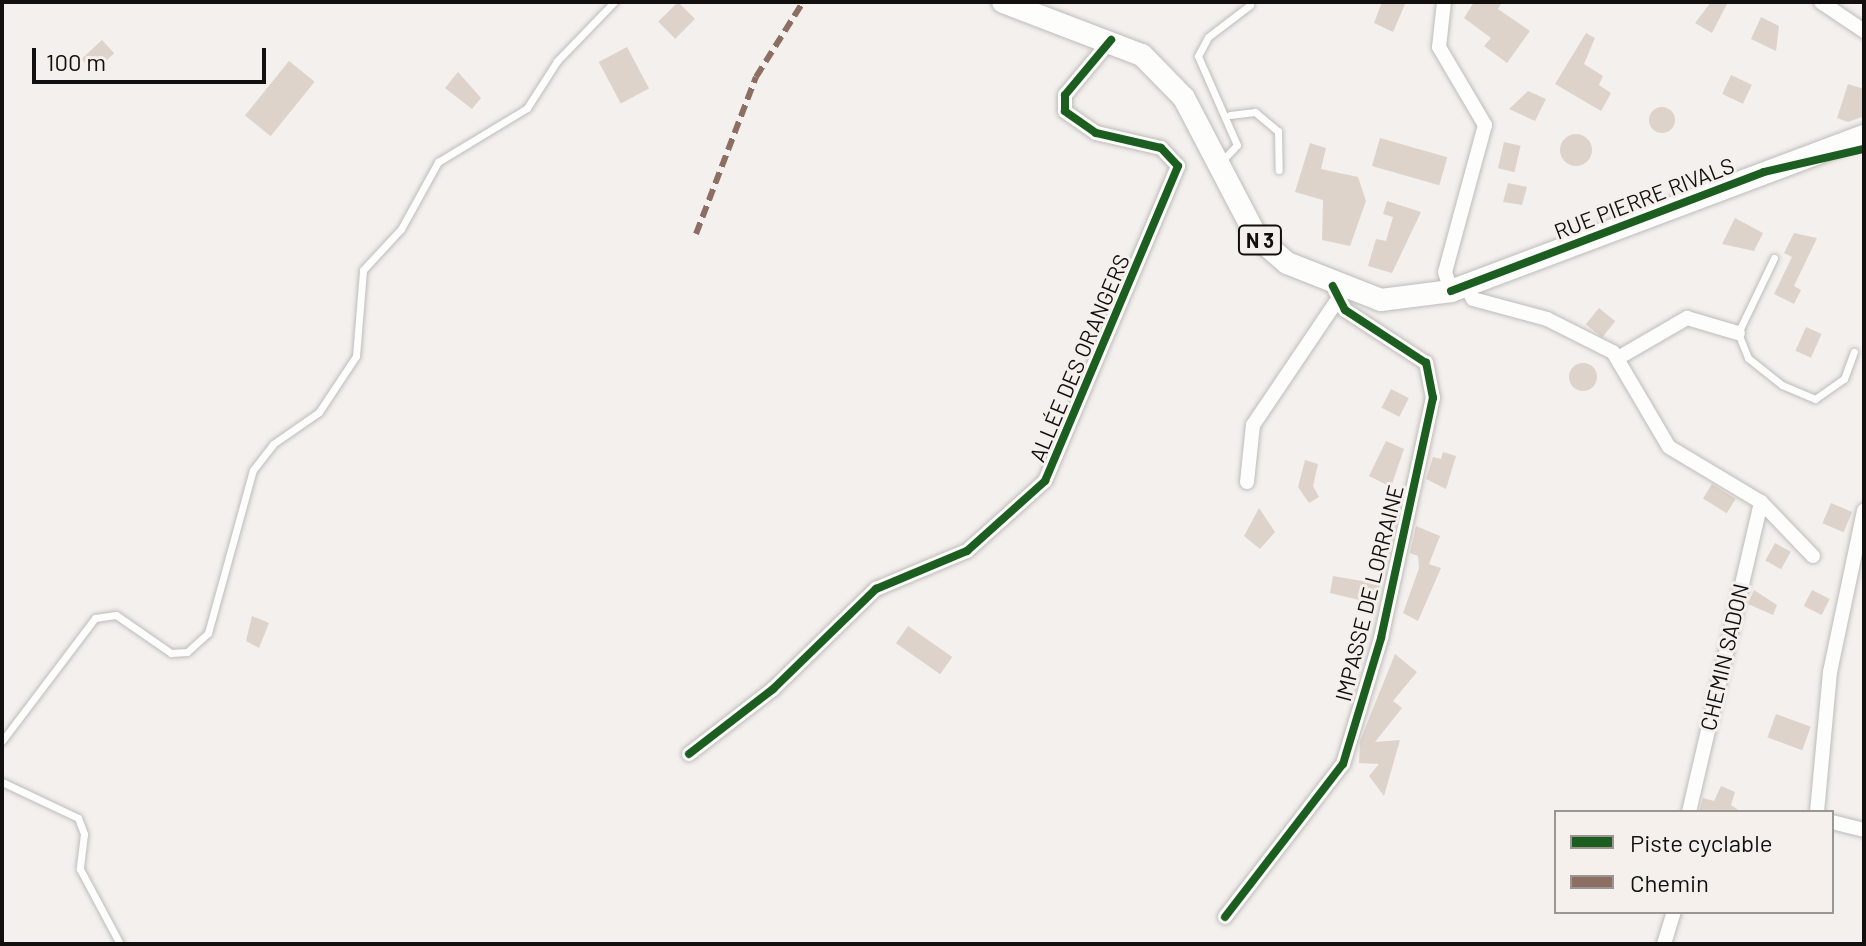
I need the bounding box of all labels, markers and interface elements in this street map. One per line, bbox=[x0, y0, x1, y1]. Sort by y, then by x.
scale bar bbox=[36, 32, 270, 82]
text: 100 m bbox=[46, 47, 106, 76]
street label: RUE PIERRE RIVALS bbox=[1550, 151, 1738, 245]
road number: N 3 bbox=[1236, 224, 1284, 256]
street label: ALLÉE DES ORANGERS bbox=[1023, 250, 1135, 466]
street label: IMPASSE DE LORRAINE bbox=[1329, 482, 1409, 704]
street label: CHEMIN SADON bbox=[1694, 581, 1754, 733]
legend bbox=[1554, 810, 1834, 914]
text: Piste cyclable bbox=[1630, 828, 1773, 857]
text: Chemin bbox=[1630, 868, 1709, 897]

